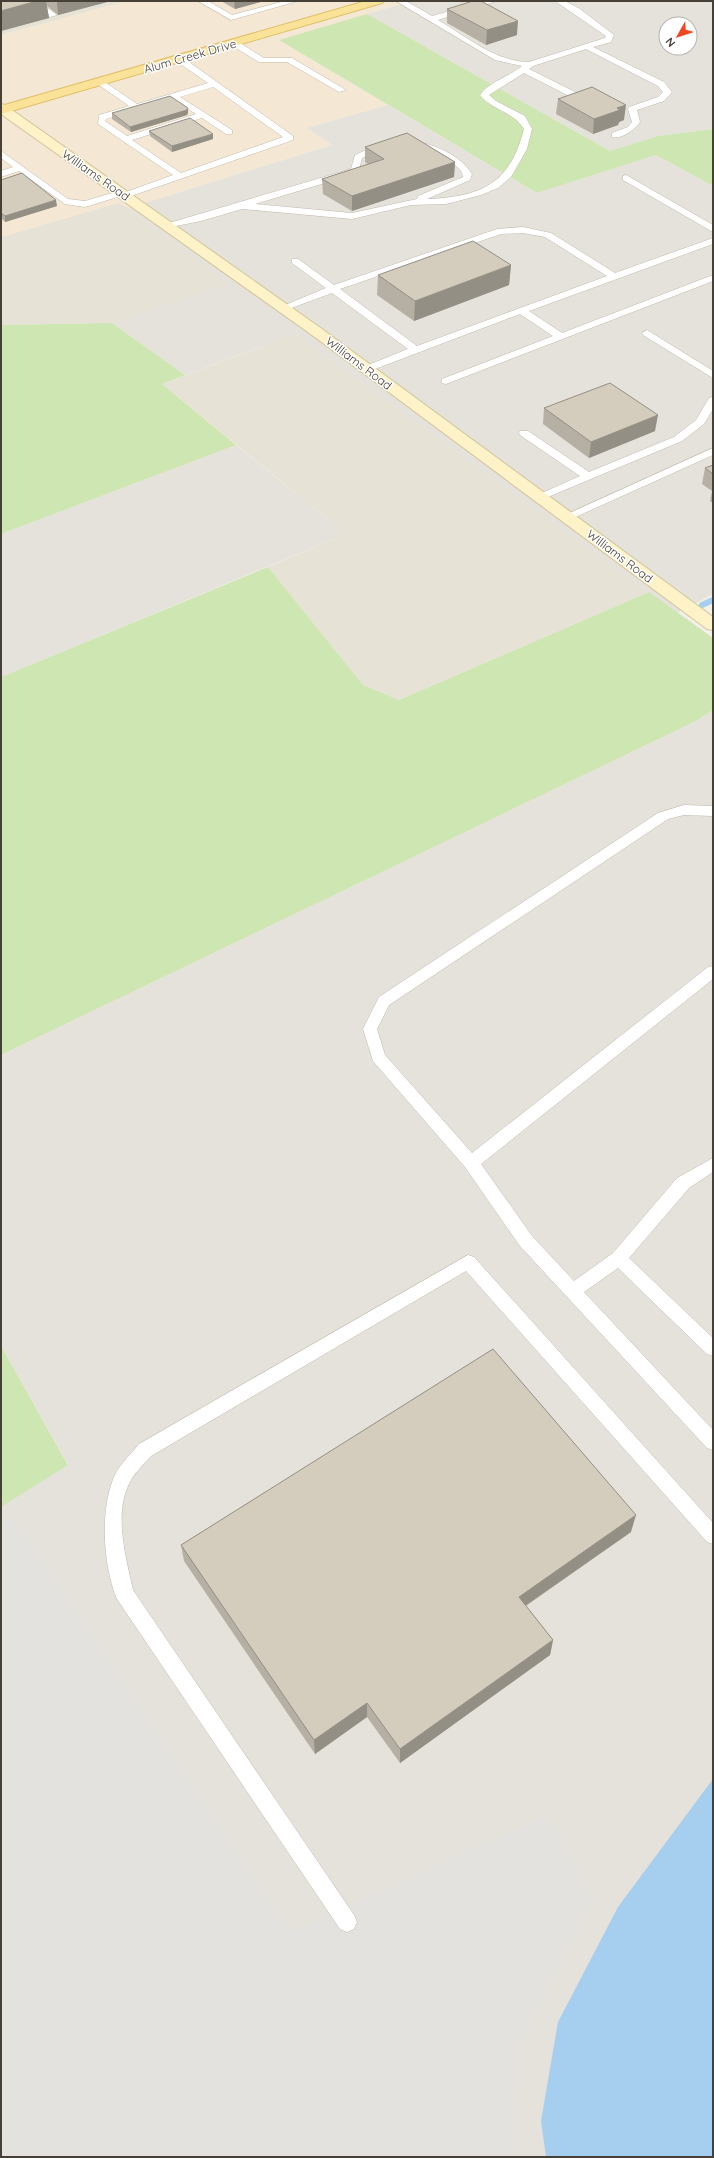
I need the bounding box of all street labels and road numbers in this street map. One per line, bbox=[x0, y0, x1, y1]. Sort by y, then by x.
street label: Alum Creek Drive bbox=[142, 36, 238, 76]
street label: Williams Road bbox=[59, 146, 133, 204]
street label: Williams Road bbox=[323, 333, 395, 393]
street label: Williams Road bbox=[584, 526, 656, 586]

